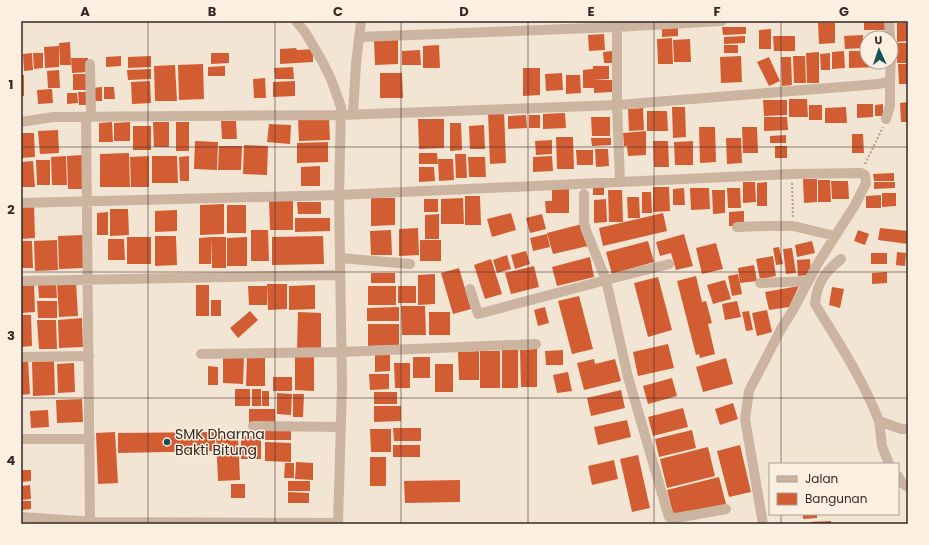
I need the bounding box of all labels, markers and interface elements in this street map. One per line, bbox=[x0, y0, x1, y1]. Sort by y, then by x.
text: A bbox=[80, 2, 90, 21]
text: B bbox=[208, 2, 217, 21]
text: C bbox=[333, 2, 343, 21]
text: D bbox=[459, 2, 469, 21]
text: E bbox=[587, 2, 595, 21]
text: F bbox=[713, 2, 721, 21]
text: G bbox=[839, 2, 849, 21]
north arrow bbox=[859, 30, 899, 70]
text: U bbox=[874, 32, 883, 48]
text: 1 bbox=[9, 75, 13, 94]
text: 2 bbox=[7, 200, 15, 219]
text: 3 bbox=[7, 326, 15, 345]
place label: SMK Dharma Bakti Bitung bbox=[175, 424, 265, 460]
marker: SMK Dharma Bakti Bitung bbox=[162, 437, 172, 447]
text: 4 bbox=[7, 451, 16, 470]
legend bbox=[769, 463, 899, 515]
text: Jalan bbox=[805, 470, 838, 487]
text: Bangunan bbox=[805, 490, 867, 507]

